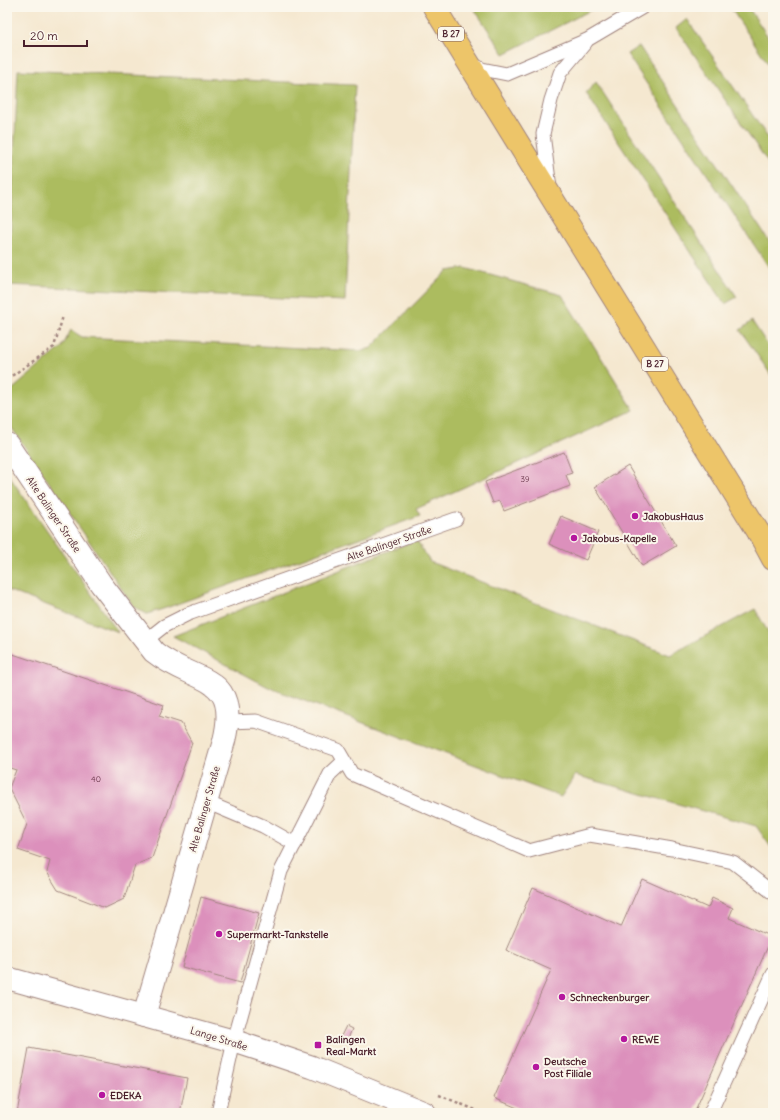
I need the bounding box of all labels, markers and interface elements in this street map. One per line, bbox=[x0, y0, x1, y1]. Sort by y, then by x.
scale bar bbox=[24, 22, 87, 48]
road number: B 27 bbox=[438, 27, 464, 41]
text: 20 m bbox=[30, 28, 58, 43]
road number: B 27 bbox=[642, 357, 668, 371]
street label: Alte Balinger Straße bbox=[23, 474, 84, 555]
house number: 39 bbox=[520, 474, 530, 484]
place label: JakobusHaus bbox=[643, 510, 704, 523]
marker: JakobusHaus bbox=[630, 511, 640, 521]
street label: Alte Balinger Straße bbox=[345, 523, 433, 564]
place label: Jakobus-Kapelle bbox=[582, 532, 657, 545]
marker: Jakobus-Kapelle bbox=[569, 533, 579, 543]
street label: Alte Balinger Straße bbox=[186, 765, 223, 854]
house number: 40 bbox=[91, 774, 101, 784]
place label: Supermarkt-Tankstelle bbox=[227, 928, 329, 941]
marker: Supermarkt-Tankstelle bbox=[214, 929, 224, 939]
place label: Schneckenburger bbox=[570, 991, 650, 1004]
marker: Schneckenburger bbox=[557, 992, 567, 1002]
street label: Lange Straße bbox=[189, 1024, 249, 1053]
place label: Balingen Real-Markt bbox=[326, 1033, 377, 1058]
place label: REWE bbox=[632, 1033, 659, 1046]
marker: REWE bbox=[619, 1034, 629, 1044]
marker: Balingen Real-Markt bbox=[313, 1040, 323, 1050]
place label: Deutsche Post Filiale bbox=[544, 1055, 592, 1080]
marker: Deutsche Post Filiale bbox=[531, 1062, 541, 1072]
place label: EDEKA bbox=[110, 1089, 142, 1102]
marker: EDEKA bbox=[97, 1090, 107, 1100]

